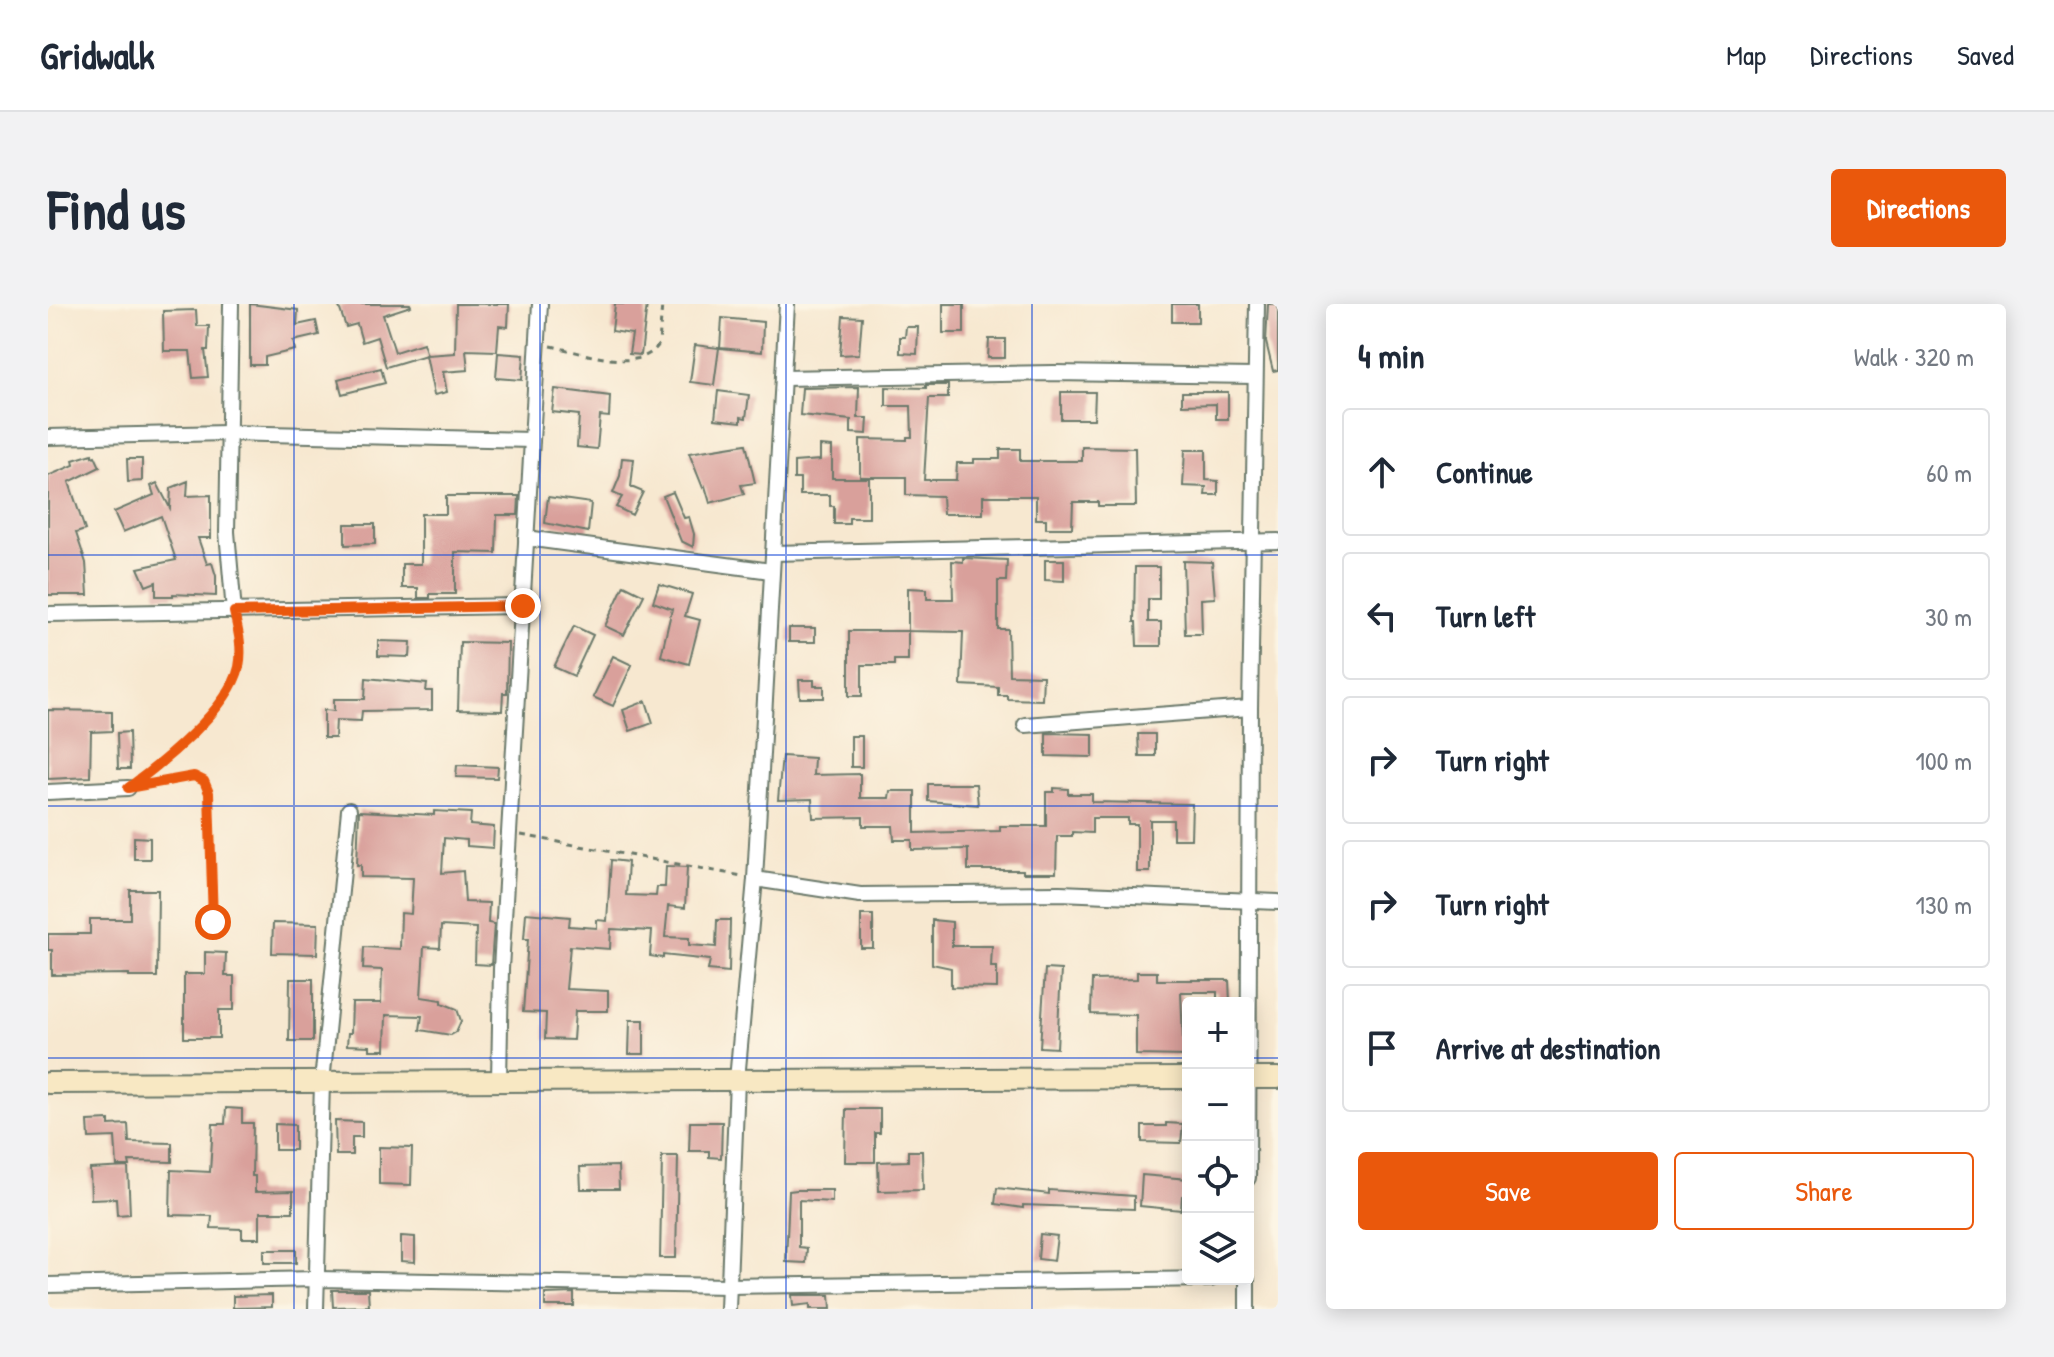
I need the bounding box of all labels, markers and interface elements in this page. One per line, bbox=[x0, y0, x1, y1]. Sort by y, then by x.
text: Gridwalk bbox=[40, 29, 155, 81]
text: Map bbox=[1726, 36, 1766, 74]
text: Directions bbox=[1810, 36, 1913, 74]
text: Saved bbox=[1957, 36, 2014, 74]
button: Directions bbox=[1831, 169, 2006, 247]
text: Find us bbox=[48, 171, 186, 246]
text: 4 min bbox=[1358, 333, 1425, 379]
text: Walk · 320 m bbox=[1854, 339, 1974, 374]
icon: ahead bbox=[1360, 450, 1404, 494]
text: Continue bbox=[1436, 452, 1533, 492]
text: 60 m bbox=[1926, 455, 1972, 490]
route end bbox=[505, 588, 541, 624]
icon: left bbox=[1360, 594, 1404, 638]
text: Turn left bbox=[1436, 596, 1535, 636]
text: 30 m bbox=[1925, 599, 1972, 634]
icon: right bbox=[1360, 738, 1404, 782]
text: Turn right bbox=[1436, 740, 1549, 780]
text: 100 m bbox=[1916, 743, 1972, 778]
icon: right bbox=[1360, 882, 1404, 926]
text: Turn right bbox=[1436, 884, 1549, 924]
text: 130 m bbox=[1916, 887, 1972, 922]
route start bbox=[195, 904, 231, 940]
map controls bbox=[1182, 997, 1254, 1285]
button: + bbox=[1182, 997, 1254, 1069]
icon: arrive bbox=[1360, 1026, 1404, 1070]
text: Arrive at destination bbox=[1436, 1028, 1661, 1068]
button: − bbox=[1182, 1069, 1254, 1141]
button: locate bbox=[1182, 1141, 1254, 1213]
button: Save bbox=[1358, 1152, 1658, 1230]
button: Share bbox=[1674, 1152, 1974, 1230]
button: layers bbox=[1182, 1213, 1254, 1285]

